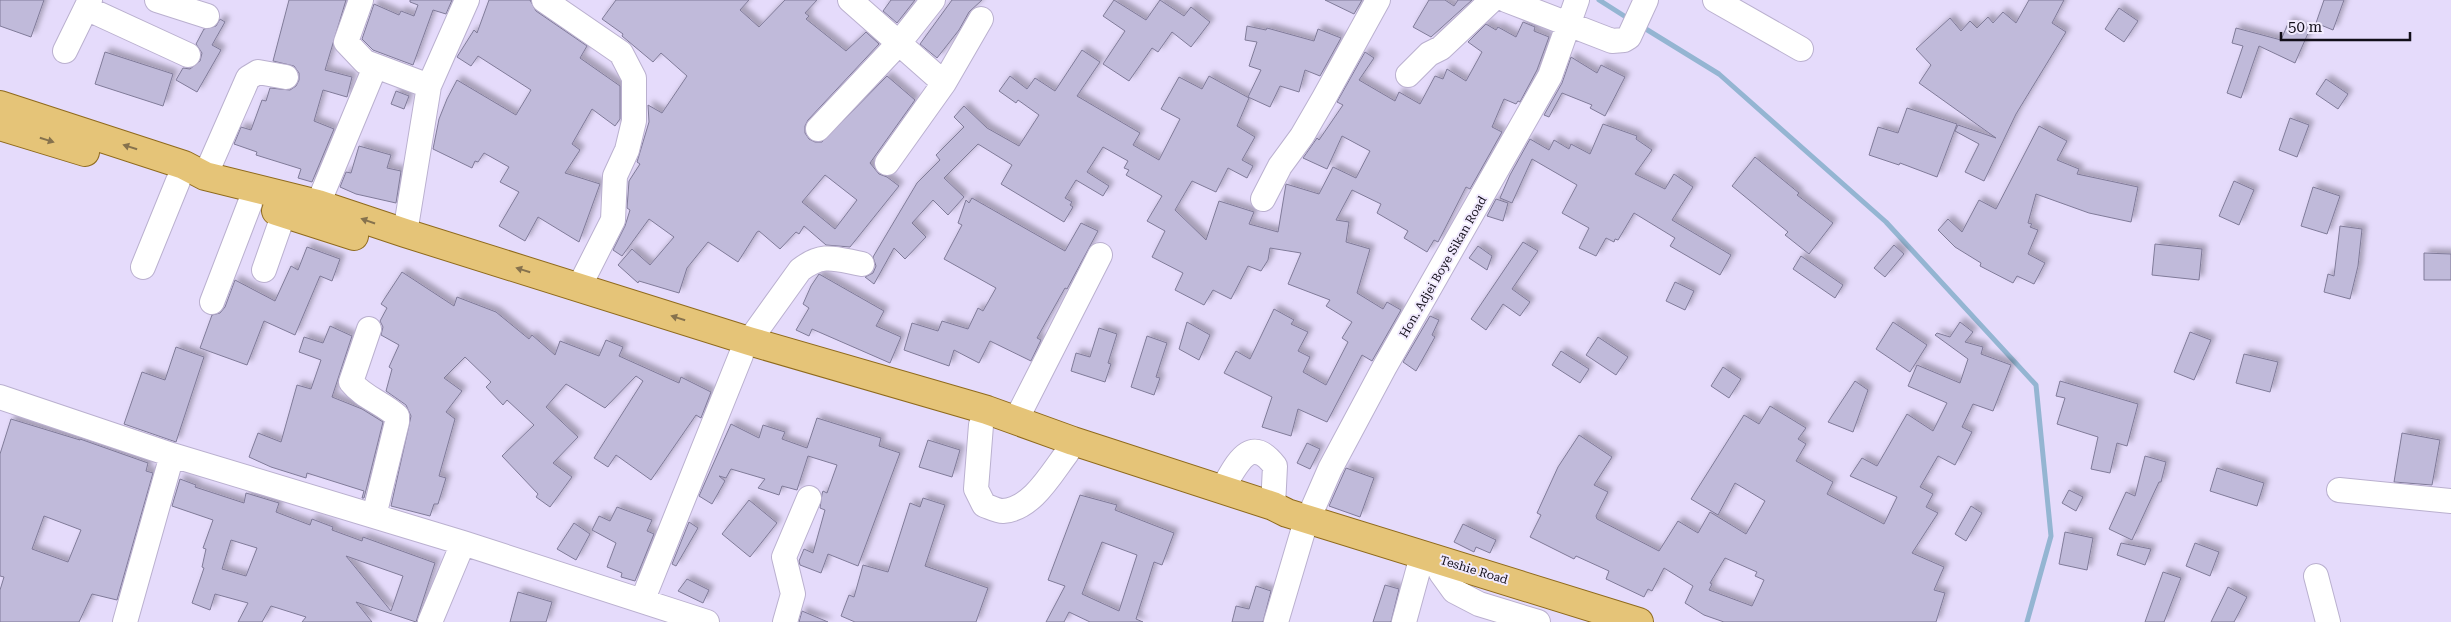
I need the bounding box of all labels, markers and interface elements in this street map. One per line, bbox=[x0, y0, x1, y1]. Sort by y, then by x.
scale bar bbox=[2281, 10, 2410, 42]
text: 50 m bbox=[2288, 18, 2323, 36]
one-way arrow bbox=[39, 137, 54, 144]
one-way arrow bbox=[122, 143, 137, 151]
street label: Hon. Adjei Boye Sikan Road bbox=[1397, 193, 1490, 340]
one-way arrow bbox=[361, 217, 376, 224]
one-way arrow bbox=[515, 266, 530, 274]
one-way arrow bbox=[671, 314, 686, 322]
street label: Teshie Road bbox=[1438, 553, 1510, 587]

